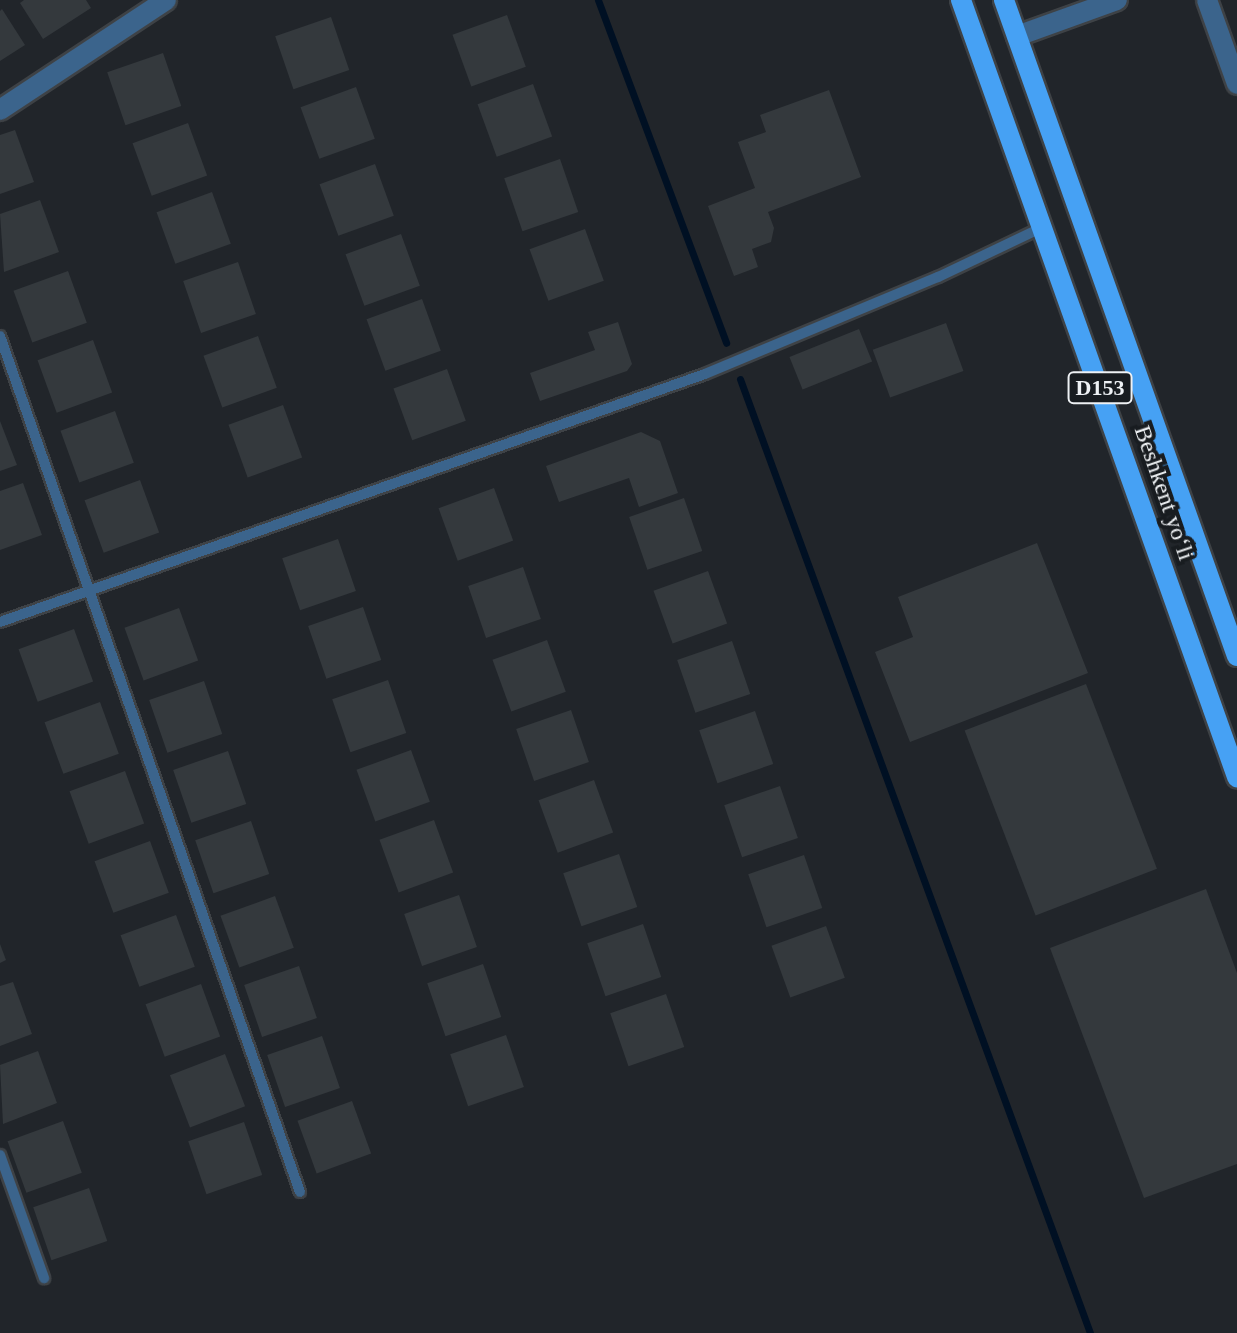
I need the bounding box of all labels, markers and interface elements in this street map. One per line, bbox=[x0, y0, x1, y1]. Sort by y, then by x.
road number: D153 bbox=[1066, 370, 1134, 406]
street label: Beshkent yoʻli bbox=[1127, 422, 1201, 564]

